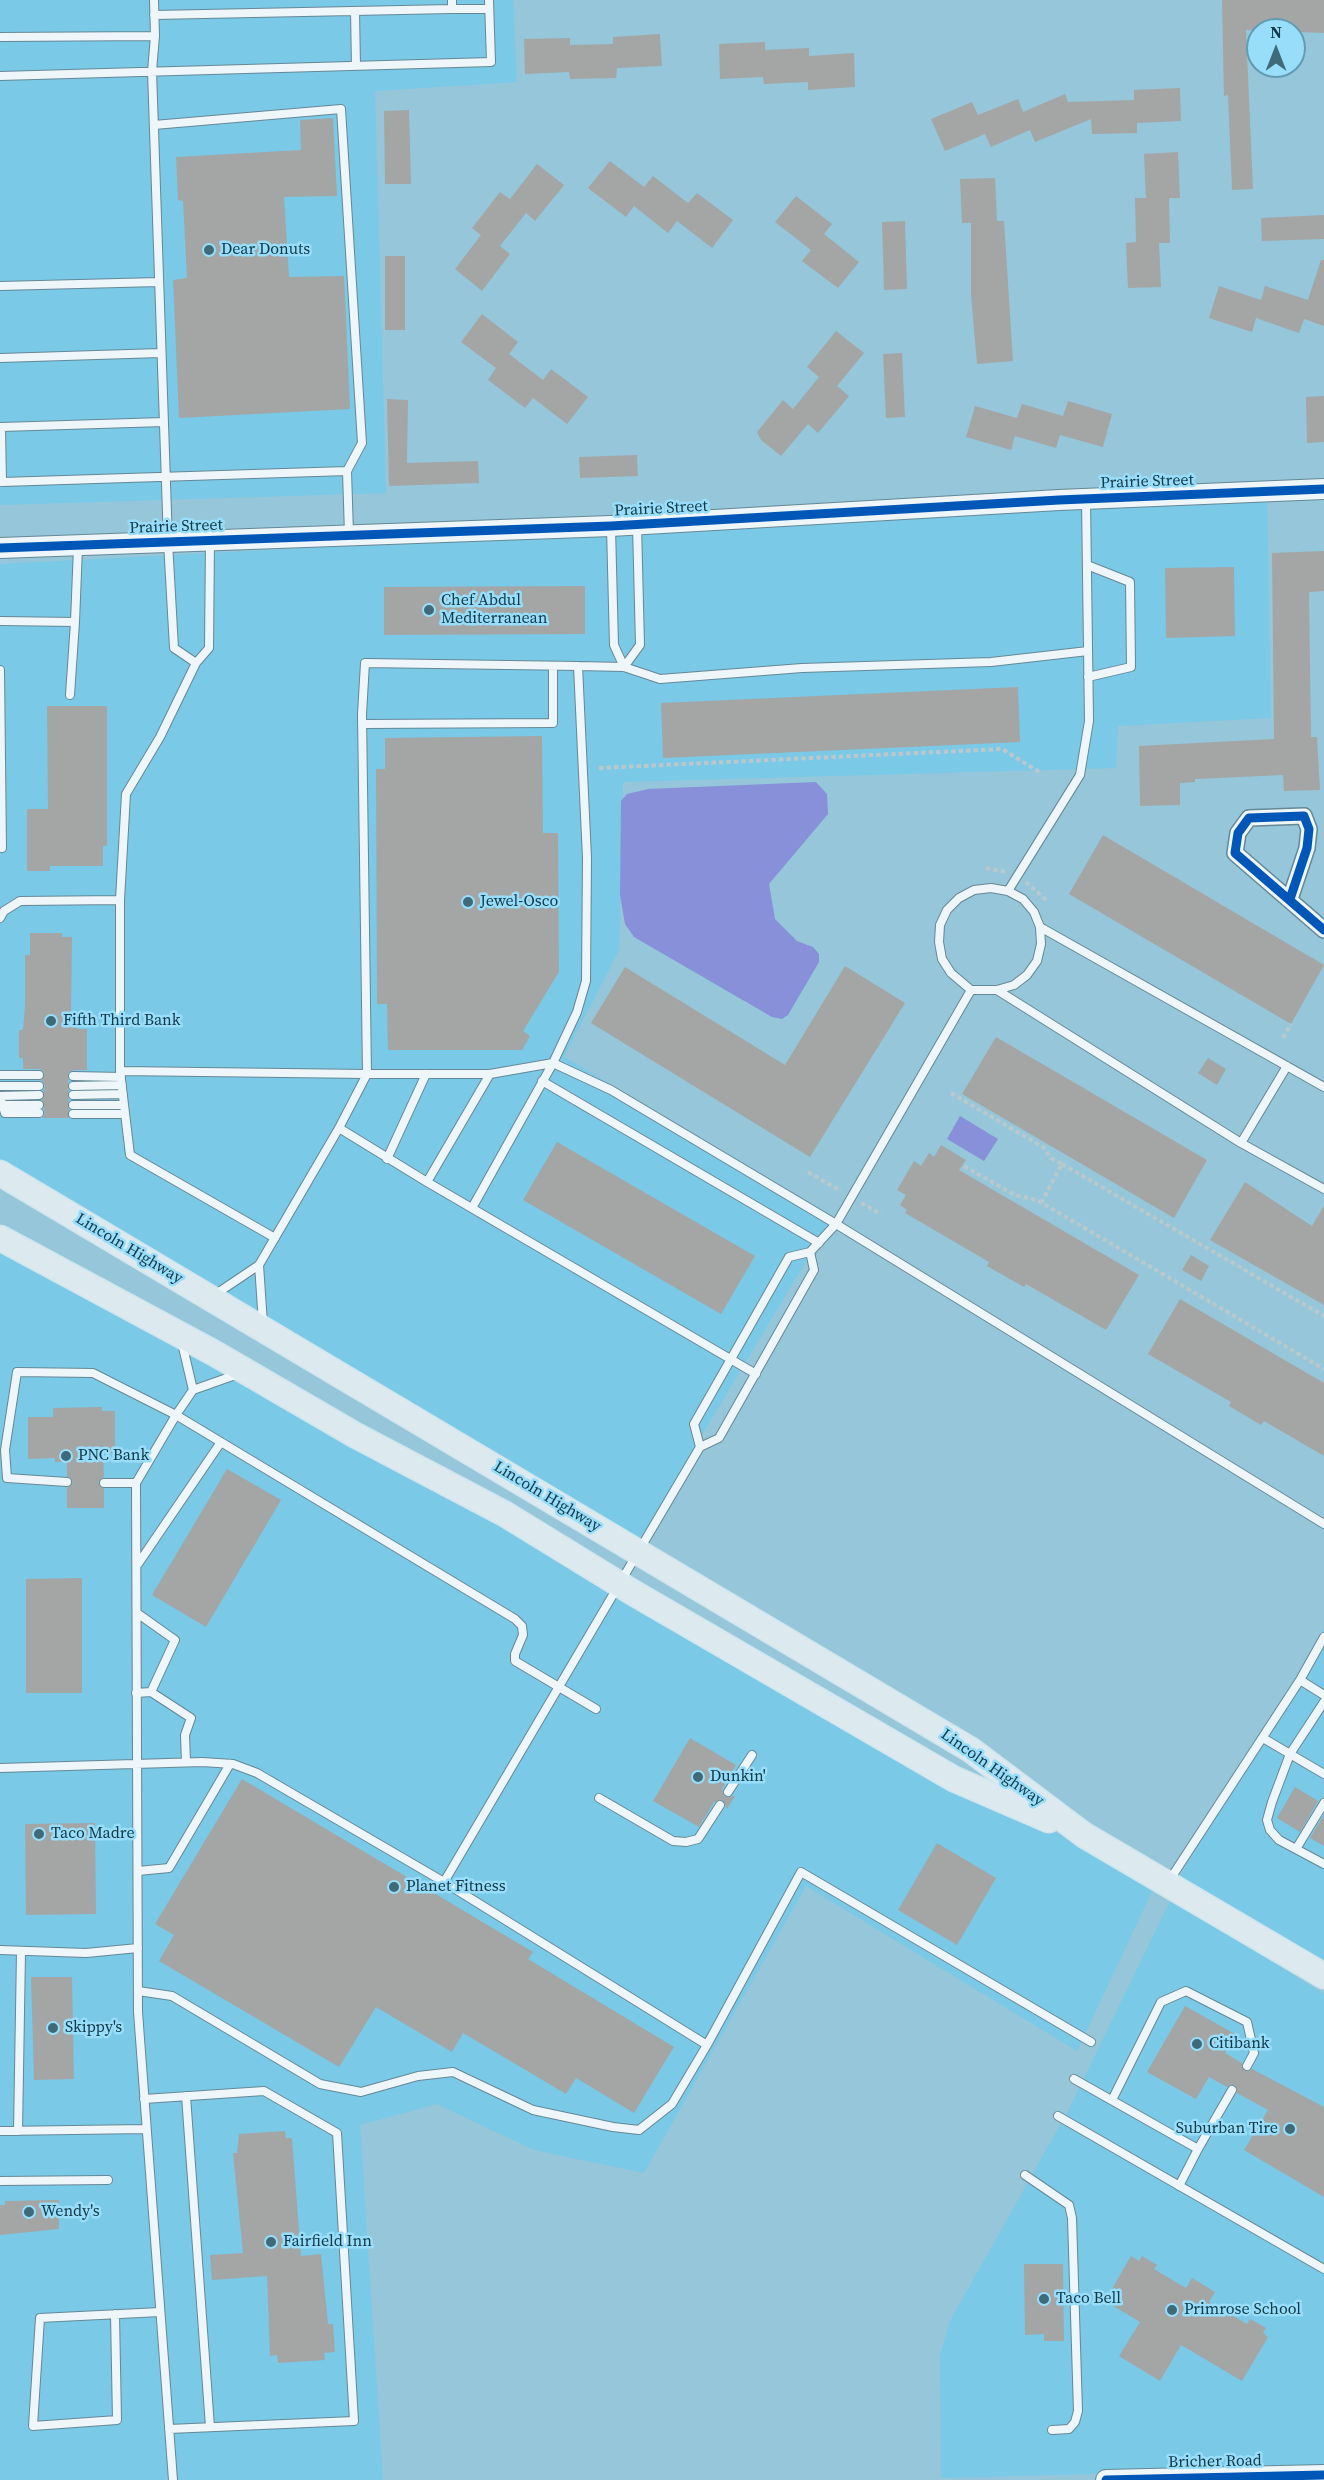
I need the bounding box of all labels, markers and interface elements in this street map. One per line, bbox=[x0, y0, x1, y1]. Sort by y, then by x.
north arrow bbox=[1246, 18, 1306, 78]
text: N bbox=[1270, 21, 1282, 43]
place label: Dear Donuts bbox=[221, 240, 310, 260]
marker: Dear Donuts bbox=[202, 243, 216, 257]
street label: Prairie Street bbox=[1100, 471, 1194, 493]
street label: Prairie Street bbox=[614, 497, 708, 521]
street label: Prairie Street bbox=[129, 516, 223, 538]
place label: Chef Abdul Mediterranean bbox=[441, 591, 547, 629]
marker: Chef Abdul Mediterranean bbox=[422, 603, 436, 617]
place label: Jewel-Osco bbox=[480, 892, 558, 912]
marker: Jewel-Osco bbox=[461, 895, 475, 909]
place label: Fifth Third Bank bbox=[63, 1011, 181, 1031]
marker: Fifth Third Bank bbox=[44, 1014, 58, 1028]
street label: Lincoln Highway bbox=[72, 1210, 186, 1288]
place label: PNC Bank bbox=[78, 1446, 149, 1466]
marker: PNC Bank bbox=[59, 1449, 73, 1463]
street label: Lincoln Highway bbox=[490, 1458, 604, 1536]
street label: Lincoln Highway bbox=[937, 1725, 1047, 1811]
place label: Dunkin' bbox=[710, 1767, 766, 1787]
marker: Dunkin' bbox=[691, 1770, 705, 1784]
place label: Taco Madre bbox=[51, 1824, 135, 1844]
marker: Taco Madre bbox=[32, 1827, 46, 1841]
place label: Planet Fitness bbox=[406, 1877, 506, 1897]
marker: Planet Fitness bbox=[387, 1880, 401, 1894]
place label: Skippy's bbox=[65, 2018, 122, 2038]
marker: Skippy's bbox=[46, 2021, 60, 2035]
place label: Citibank bbox=[1209, 2034, 1270, 2054]
marker: Citibank bbox=[1190, 2037, 1204, 2051]
place label: Suburban Tire bbox=[1176, 2119, 1278, 2139]
marker: Suburban Tire bbox=[1283, 2122, 1297, 2136]
place label: Wendy's bbox=[41, 2202, 100, 2222]
marker: Wendy's bbox=[22, 2205, 36, 2219]
place label: Fairfield Inn bbox=[283, 2232, 372, 2252]
marker: Fairfield Inn bbox=[264, 2235, 278, 2249]
place label: Taco Bell bbox=[1056, 2289, 1121, 2309]
marker: Taco Bell bbox=[1037, 2292, 1051, 2306]
place label: Primrose School bbox=[1184, 2300, 1301, 2320]
marker: Primrose School bbox=[1165, 2303, 1179, 2317]
street label: Bricher Road bbox=[1168, 2452, 1262, 2472]

